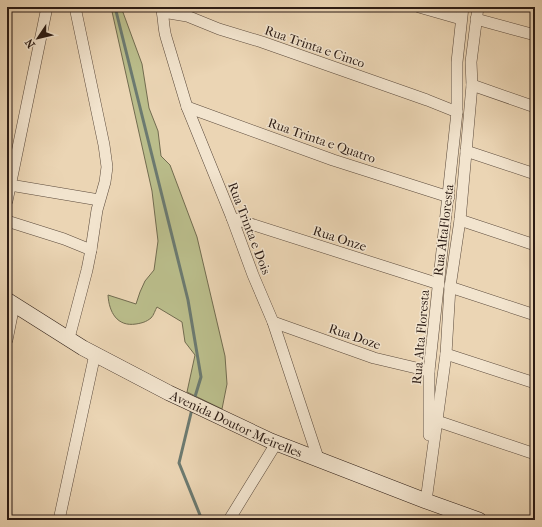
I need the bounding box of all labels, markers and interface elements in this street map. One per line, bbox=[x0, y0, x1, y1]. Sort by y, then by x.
north arrow bbox=[18, 18, 58, 58]
street label: Rua Trinta e Cinco bbox=[263, 22, 367, 71]
text: N bbox=[22, 36, 38, 51]
street label: Rua Trinta e Quatro bbox=[266, 115, 378, 166]
street label: Rua Trinta e Dois bbox=[225, 180, 274, 277]
street label: Rua AltaFloresta bbox=[430, 182, 457, 277]
street label: Rua Onze bbox=[311, 223, 369, 254]
street label: Rua Alta Floresta bbox=[409, 288, 432, 385]
street label: Rua Doze bbox=[327, 321, 383, 353]
street label: Avenida Doutor Meirelles bbox=[167, 387, 305, 460]

